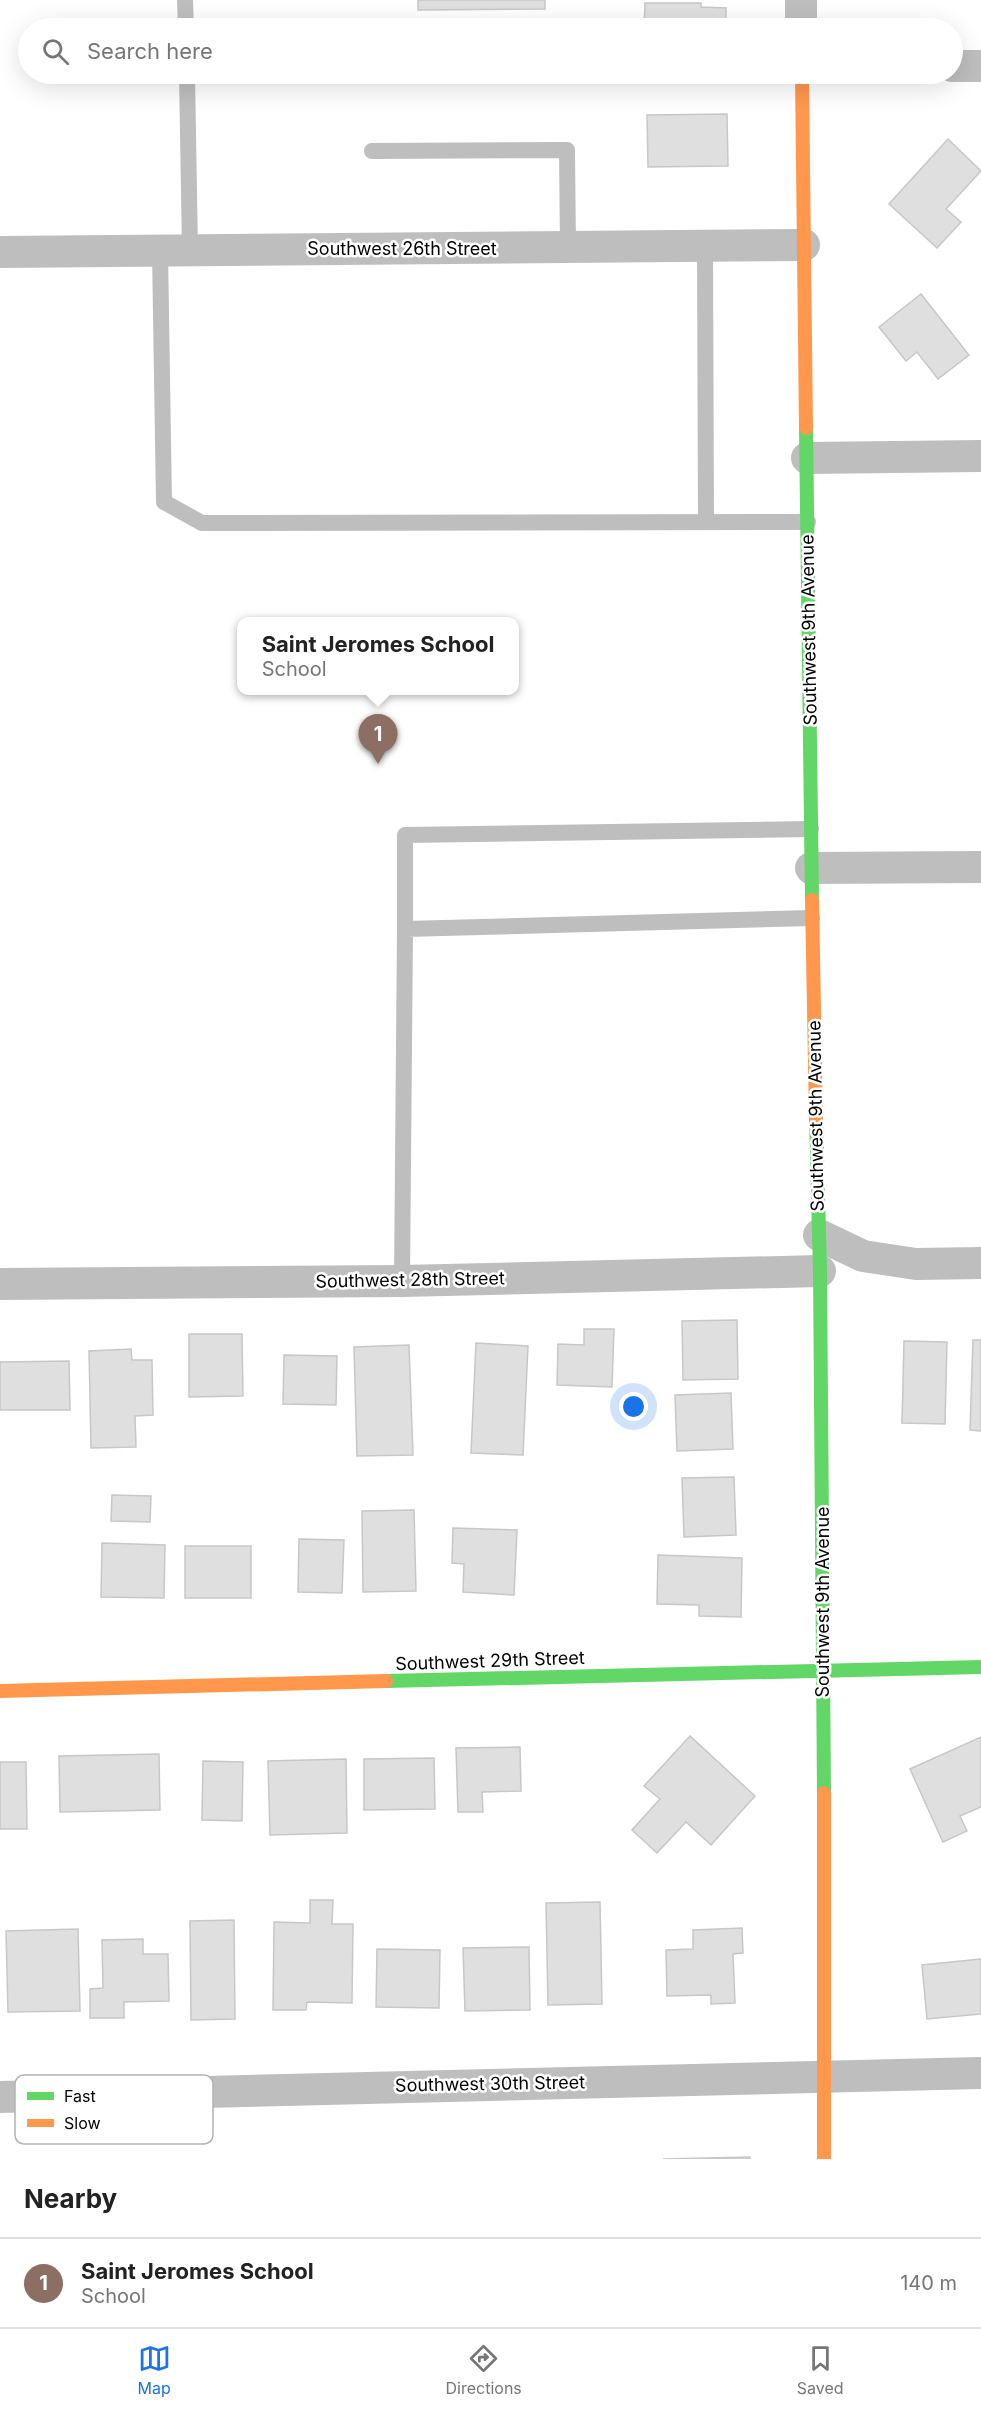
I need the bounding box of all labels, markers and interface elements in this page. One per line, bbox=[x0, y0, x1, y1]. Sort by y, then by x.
search box bbox=[18, 18, 963, 84]
icon: search bbox=[39, 35, 72, 68]
text: Search here bbox=[87, 38, 213, 64]
street label: Southwest 26th Street bbox=[307, 238, 497, 259]
street label: Southwest 9th Avenue bbox=[796, 534, 821, 726]
popup bbox=[237, 617, 519, 695]
text: Saint Jeromes School bbox=[262, 631, 494, 657]
text: School bbox=[262, 657, 327, 681]
pin: 1 bbox=[358, 714, 398, 764]
street label: Southwest 9th Avenue bbox=[803, 1020, 828, 1212]
street label: Southwest 28th Street bbox=[315, 1267, 505, 1292]
your location bbox=[619, 1392, 648, 1421]
street label: Southwest 9th Avenue bbox=[812, 1506, 833, 1698]
street label: Southwest 29th Street bbox=[395, 1647, 585, 1674]
street label: Southwest 30th Street bbox=[395, 2071, 585, 2096]
legend bbox=[15, 2075, 213, 2144]
text: Fast bbox=[64, 2086, 96, 2106]
text: Slow bbox=[64, 2113, 101, 2133]
text: Nearby bbox=[24, 2183, 117, 2214]
text: Saint Jeromes School bbox=[81, 2258, 314, 2284]
text: 1 bbox=[39, 2271, 48, 2295]
text: 140 m bbox=[900, 2271, 957, 2295]
text: School bbox=[81, 2284, 146, 2308]
tab: Map bbox=[137, 2342, 171, 2398]
tab: Directions bbox=[446, 2342, 522, 2398]
tab: Saved bbox=[797, 2342, 844, 2398]

